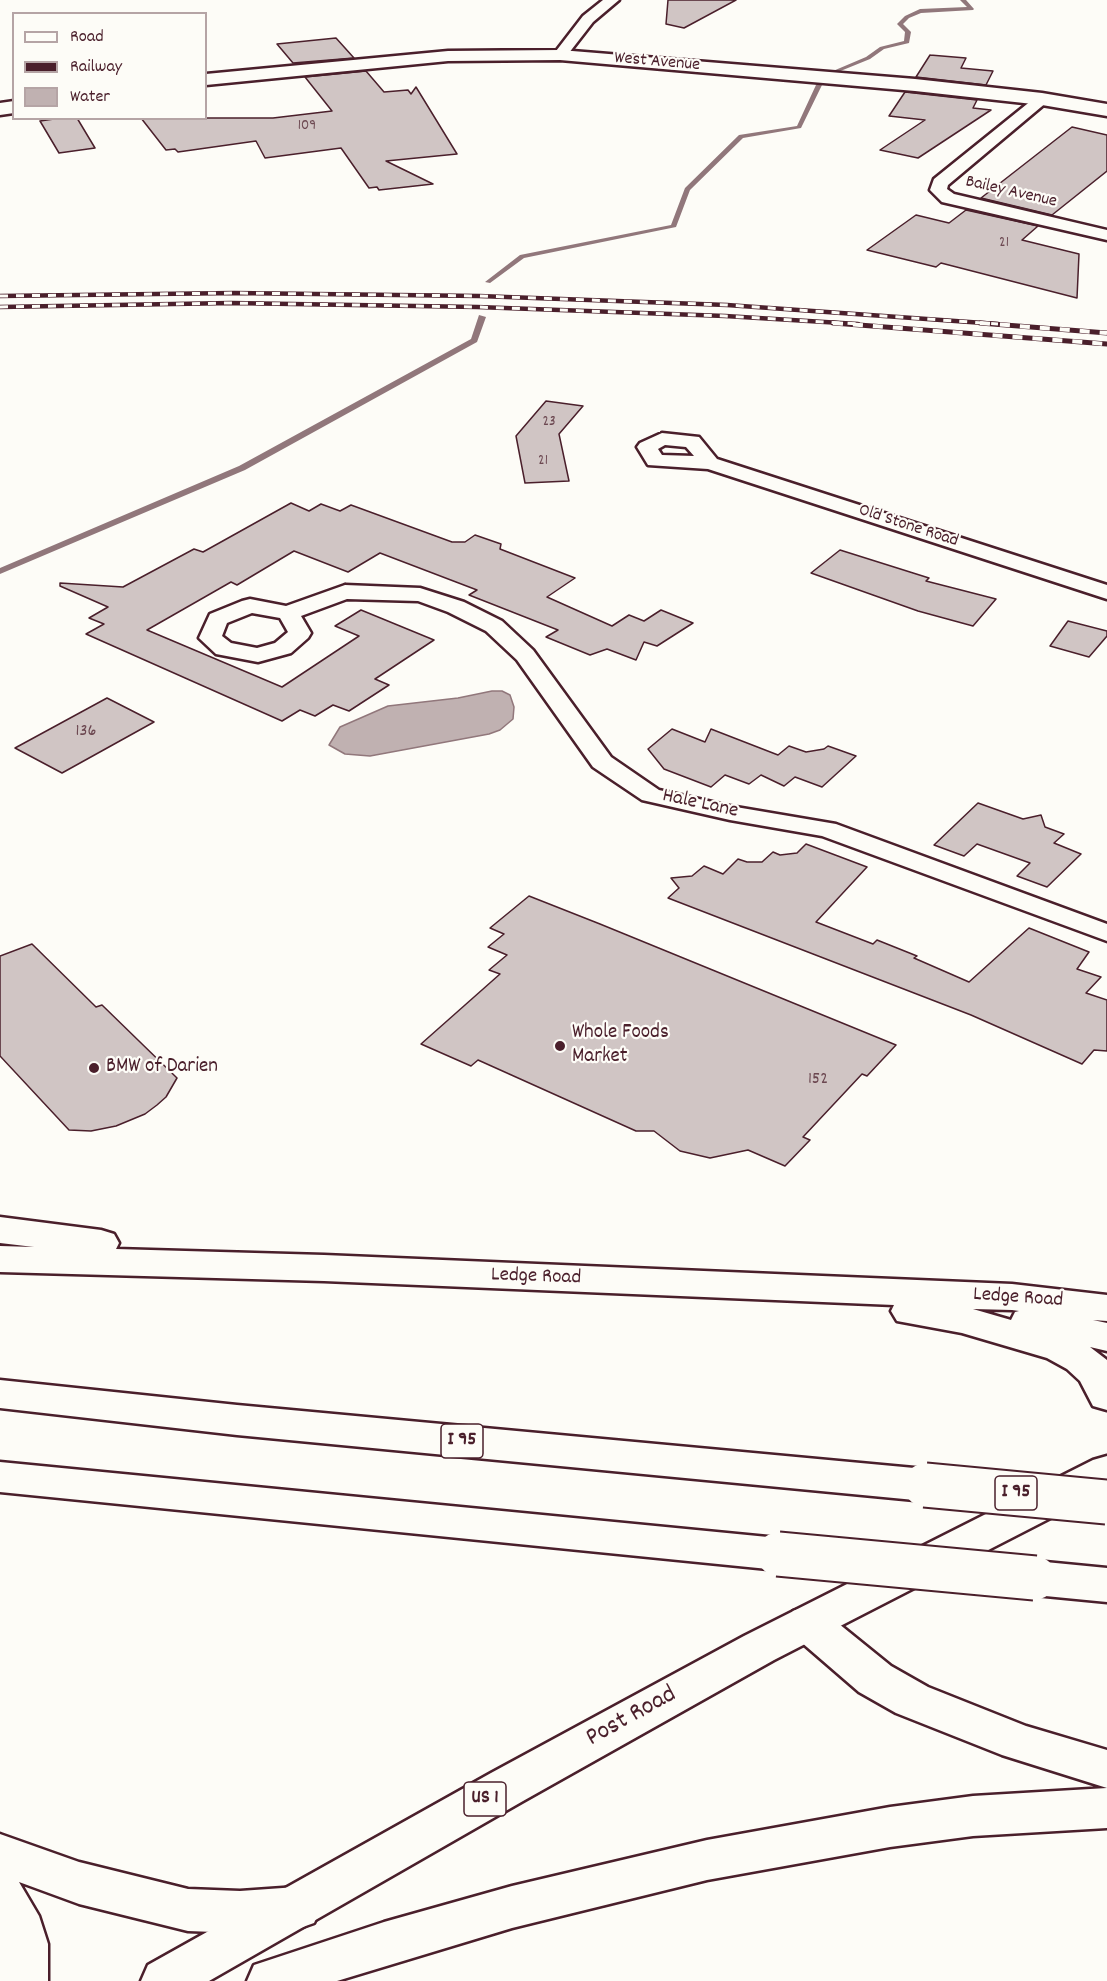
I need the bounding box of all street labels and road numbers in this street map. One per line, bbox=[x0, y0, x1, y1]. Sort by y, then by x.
street label: West Avenue bbox=[613, 49, 701, 77]
street label: Bailey Avenue bbox=[963, 172, 1059, 214]
street label: Old Stone Road bbox=[855, 501, 961, 553]
street label: Hale Lane bbox=[660, 785, 740, 825]
street label: Ledge Road bbox=[490, 1264, 582, 1292]
street label: Ledge Road bbox=[972, 1283, 1064, 1315]
road number: I 95 bbox=[441, 1424, 483, 1458]
road number: I 95 bbox=[995, 1476, 1037, 1510]
street label: Post Road bbox=[581, 1680, 683, 1756]
road number: US 1 bbox=[464, 1782, 506, 1816]

